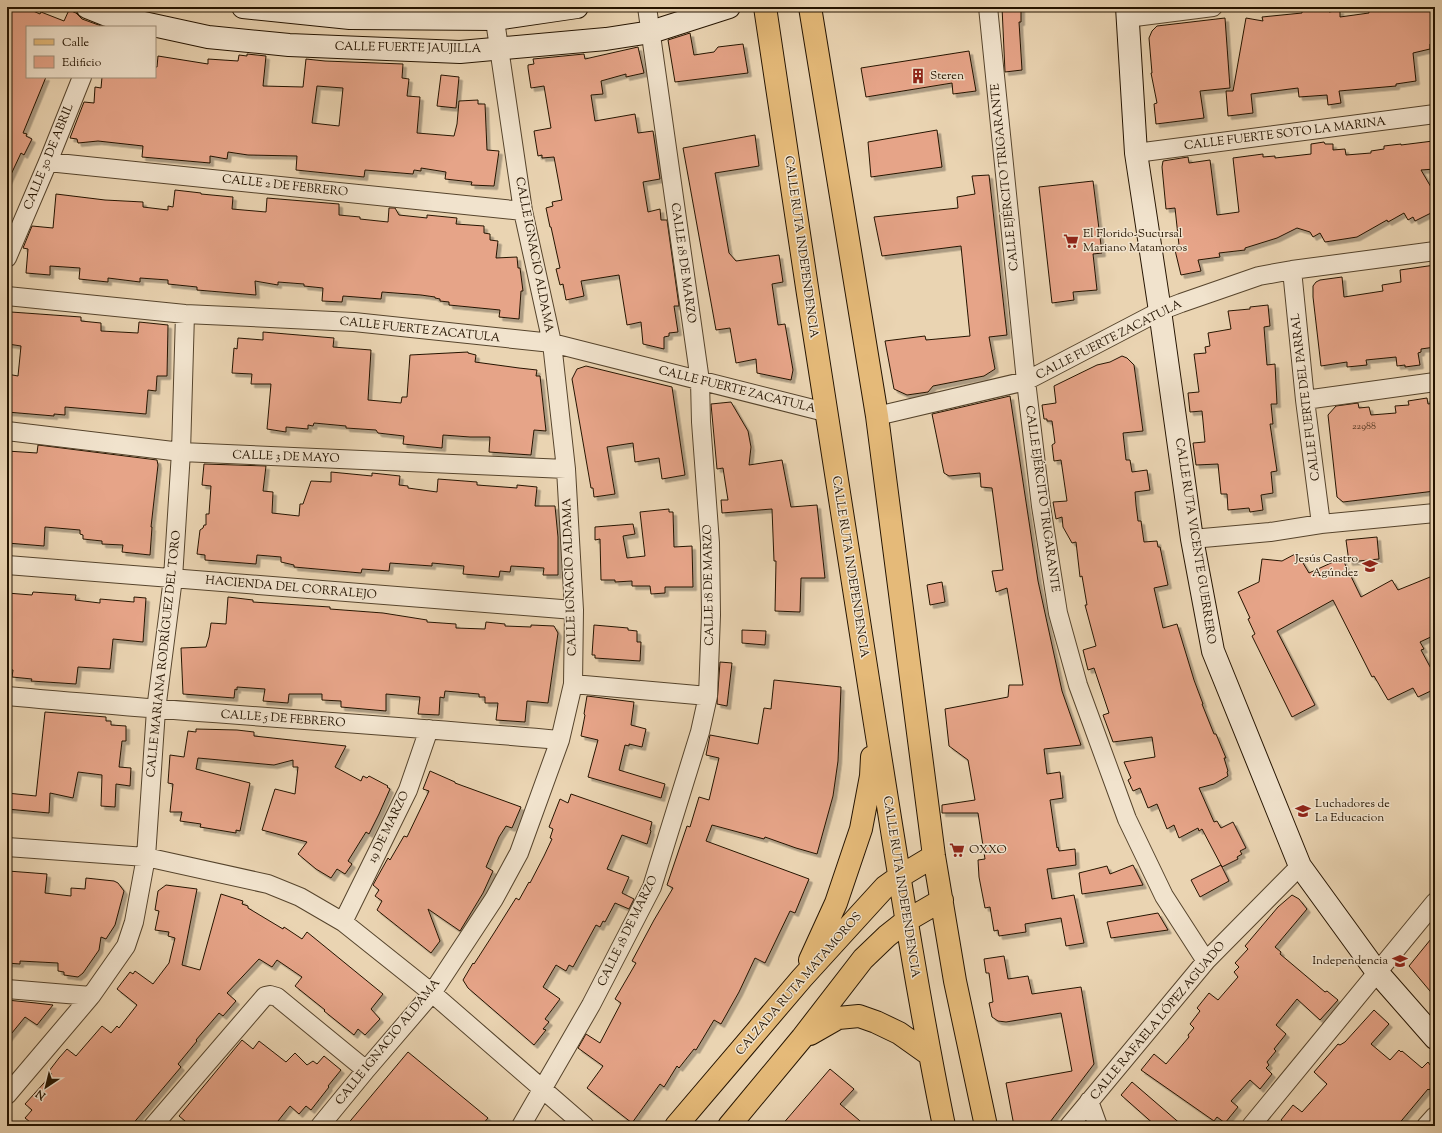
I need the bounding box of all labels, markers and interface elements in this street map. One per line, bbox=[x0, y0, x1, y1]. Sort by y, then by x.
legend bbox=[26, 26, 156, 78]
text: Calle bbox=[62, 34, 90, 52]
street label: CALLE FUERTE JAUJILLA bbox=[335, 38, 482, 58]
text: Edificio bbox=[62, 54, 102, 72]
building icon: Steren bbox=[909, 67, 927, 85]
place label: Steren bbox=[930, 67, 964, 85]
street label: CALLE EJÉRCITO TRIGARANTE bbox=[986, 82, 1024, 272]
street label: CALLE 30 DE ABRIL bbox=[19, 101, 79, 213]
street label: CALLE FUERTE SOTO LA MARINA bbox=[1183, 113, 1387, 155]
street label: CALLE RUTA INDEPENDENCIA bbox=[779, 155, 823, 340]
street label: CALLE 2 DE FEBRERO bbox=[221, 170, 349, 202]
street label: CALLE IGNACIO ALDAMA bbox=[510, 176, 558, 335]
street label: CALLE 18 DE MARZO bbox=[666, 202, 700, 324]
place label: El Florido-Sucursal Mariano Matamoros bbox=[1083, 225, 1187, 257]
supermarket icon: El Florido-Sucursal Mariano Matamoros bbox=[1062, 232, 1080, 250]
street label: CALLE FUERTE ZACATULA bbox=[1033, 295, 1185, 385]
street label: CALLE FUERTE DEL PARRAL bbox=[1287, 312, 1325, 482]
street label: CALLE FUERTE ZACATULA bbox=[339, 313, 502, 347]
street label: CALLE FUERTE ZACATULA bbox=[656, 362, 818, 418]
street label: CALLE EJÉRCITO TRIGARANTE bbox=[1020, 404, 1064, 594]
house number: 22988 bbox=[1352, 419, 1376, 434]
street label: CALLE RUTA VICENTE GUERRERO bbox=[1170, 436, 1220, 646]
street label: CALLE 3 DE MAYO bbox=[232, 446, 340, 468]
street label: CALLE RUTA INDEPENDENCIA bbox=[827, 475, 873, 660]
street label: CALLE IGNACIO ALDAMA bbox=[558, 497, 582, 656]
street label: CALLE 18 DE MARZO bbox=[699, 524, 719, 646]
street label: CALLE MARIANA RODRÍGUEZ DEL TORO bbox=[142, 530, 186, 778]
place label: Jesús Castro Agúndez bbox=[1294, 550, 1358, 582]
school or university icon: Jesús Castro Agúndez bbox=[1361, 557, 1379, 575]
street label: HACIENDA DEL CORRALEJO bbox=[205, 572, 377, 604]
street label: CALLE 5 DE FEBRERO bbox=[220, 706, 346, 732]
street label: 19 DE MARZO bbox=[364, 788, 414, 866]
street label: CALLE RUTA INDEPENDENCIA bbox=[878, 795, 924, 980]
place label: Luchadores de La Educacion bbox=[1315, 795, 1390, 827]
school or university icon: Luchadores de La Educacion bbox=[1294, 802, 1312, 820]
supermarket icon: OXXO bbox=[948, 841, 966, 859]
place label: OXXO bbox=[969, 841, 1007, 859]
street label: CALLE 18 DE MARZO bbox=[593, 872, 663, 990]
street label: CALZADA RUTA MATAMOROS bbox=[732, 908, 866, 1060]
street label: CALLE RAFAELA LÓPEZ AGUADO bbox=[1086, 938, 1230, 1104]
place label: Independencia bbox=[1312, 952, 1388, 970]
school or university icon: Independencia bbox=[1391, 952, 1409, 970]
street label: CALLE IGNACIO ALDAMA bbox=[331, 975, 445, 1109]
north arrow bbox=[26, 1067, 66, 1107]
text: N bbox=[32, 1085, 50, 1104]

